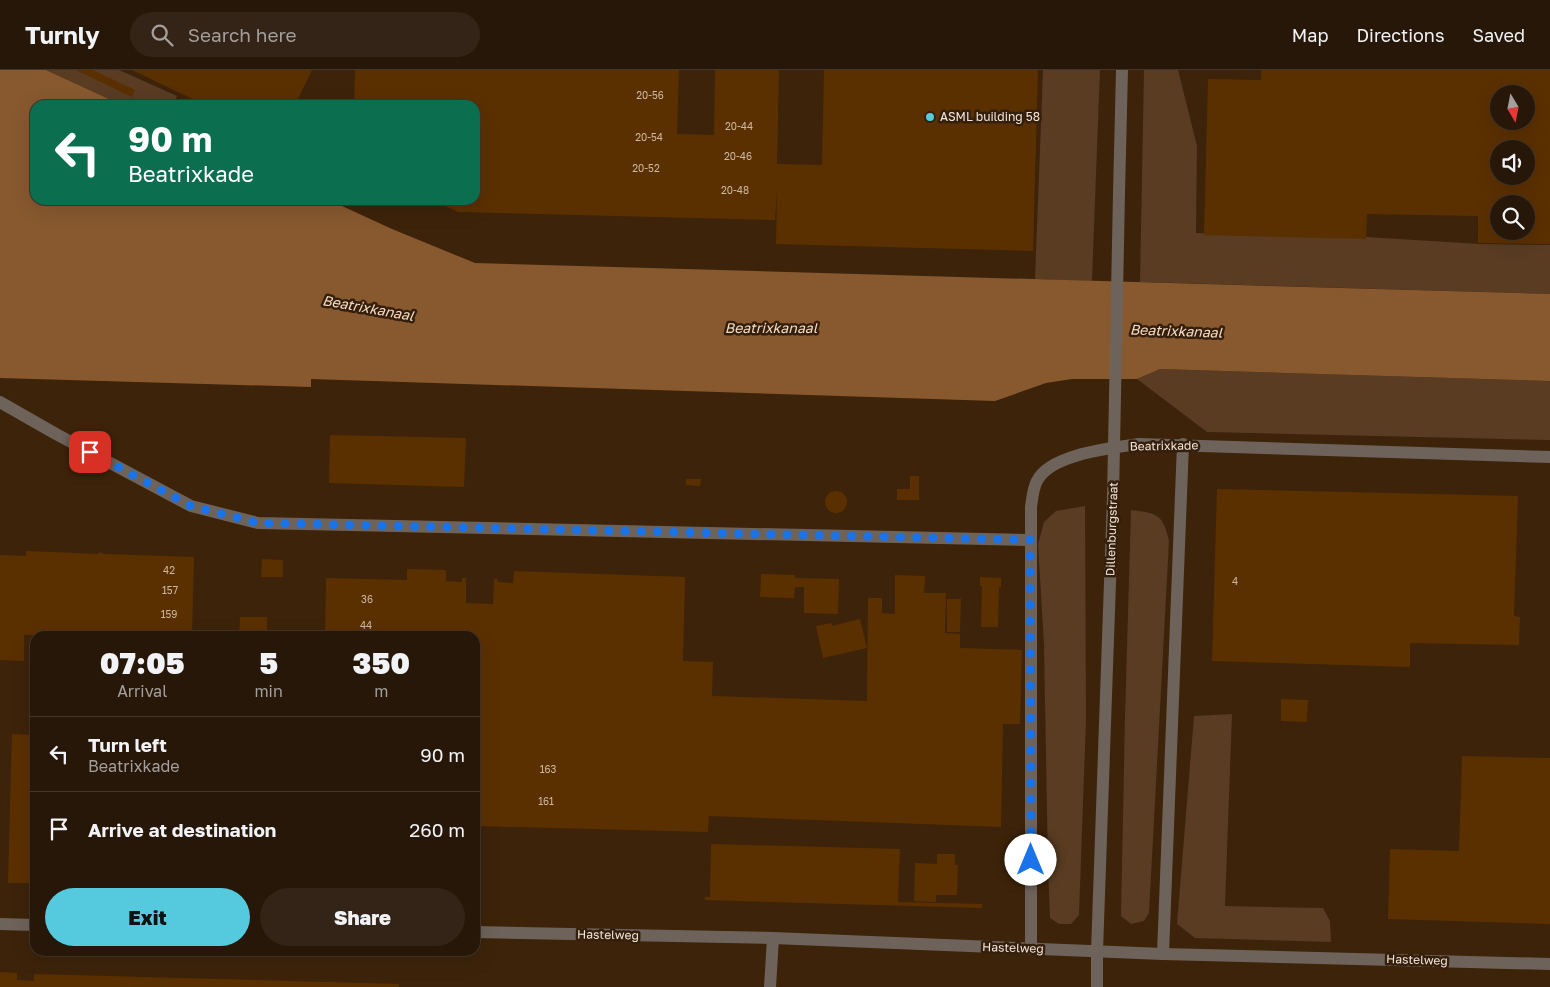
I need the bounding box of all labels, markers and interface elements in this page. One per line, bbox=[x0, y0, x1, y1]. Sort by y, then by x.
search box bbox=[130, 12, 480, 57]
text: Turnly bbox=[25, 20, 100, 49]
icon: search bbox=[148, 21, 176, 49]
text: Search here bbox=[188, 23, 297, 46]
text: Map bbox=[1292, 24, 1328, 46]
text: Directions bbox=[1356, 24, 1444, 46]
text: Saved bbox=[1472, 24, 1525, 46]
north arrow bbox=[1490, 85, 1535, 130]
map controls bbox=[1490, 85, 1535, 240]
house number: 20-56 bbox=[636, 89, 664, 101]
place label: ASML building 58 bbox=[940, 109, 1040, 124]
marker: ASML building 58 bbox=[924, 111, 936, 123]
text: 90 m bbox=[128, 118, 212, 160]
icon: left bbox=[45, 120, 110, 185]
house number: 20-44 bbox=[725, 120, 753, 132]
house number: 20-54 bbox=[635, 131, 663, 143]
button: sound bbox=[1490, 140, 1535, 185]
house number: 20-46 bbox=[724, 150, 752, 162]
text: Beatrixkade bbox=[128, 160, 254, 187]
house number: 20-52 bbox=[632, 162, 660, 174]
house number: 20-48 bbox=[721, 184, 749, 196]
button: search bbox=[1490, 195, 1535, 240]
water label: Beatrixkanaal bbox=[321, 291, 416, 324]
water label: Beatrixkanaal bbox=[725, 319, 818, 336]
water label: Beatrixkanaal bbox=[1130, 320, 1223, 341]
pin bbox=[69, 431, 111, 473]
street label: Beatrixkade bbox=[1129, 437, 1199, 454]
icon: arrive bbox=[76, 438, 104, 466]
street label: Dillenburgstraat bbox=[1102, 482, 1121, 576]
house number: 42 bbox=[163, 564, 175, 576]
house number: 4 bbox=[1232, 575, 1238, 587]
house number: 157 bbox=[162, 584, 178, 596]
house number: 36 bbox=[361, 593, 373, 605]
house number: 159 bbox=[161, 608, 177, 620]
house number: 44 bbox=[360, 619, 372, 631]
text: 07:05 bbox=[100, 645, 185, 681]
text: 5 bbox=[259, 645, 278, 681]
text: 350 bbox=[353, 645, 410, 681]
text: Arrival bbox=[117, 681, 167, 701]
text: min bbox=[254, 681, 283, 701]
text: m bbox=[374, 681, 388, 701]
text: Turn left bbox=[88, 733, 167, 756]
icon: left bbox=[45, 740, 73, 768]
text: 90 m bbox=[420, 743, 465, 766]
text: Beatrixkade bbox=[88, 756, 180, 776]
house number: 163 bbox=[540, 763, 557, 775]
house number: 161 bbox=[538, 795, 554, 807]
icon: arrive bbox=[45, 815, 73, 843]
text: Arrive at destination bbox=[88, 818, 276, 841]
text: 260 m bbox=[409, 818, 465, 841]
position arrow bbox=[1004, 833, 1056, 885]
button: Exit bbox=[45, 888, 250, 946]
button: Share bbox=[260, 888, 465, 946]
street label: Hastelweg bbox=[577, 926, 639, 943]
street label: Hastelweg bbox=[982, 939, 1044, 956]
street label: Hastelweg bbox=[1386, 951, 1448, 968]

